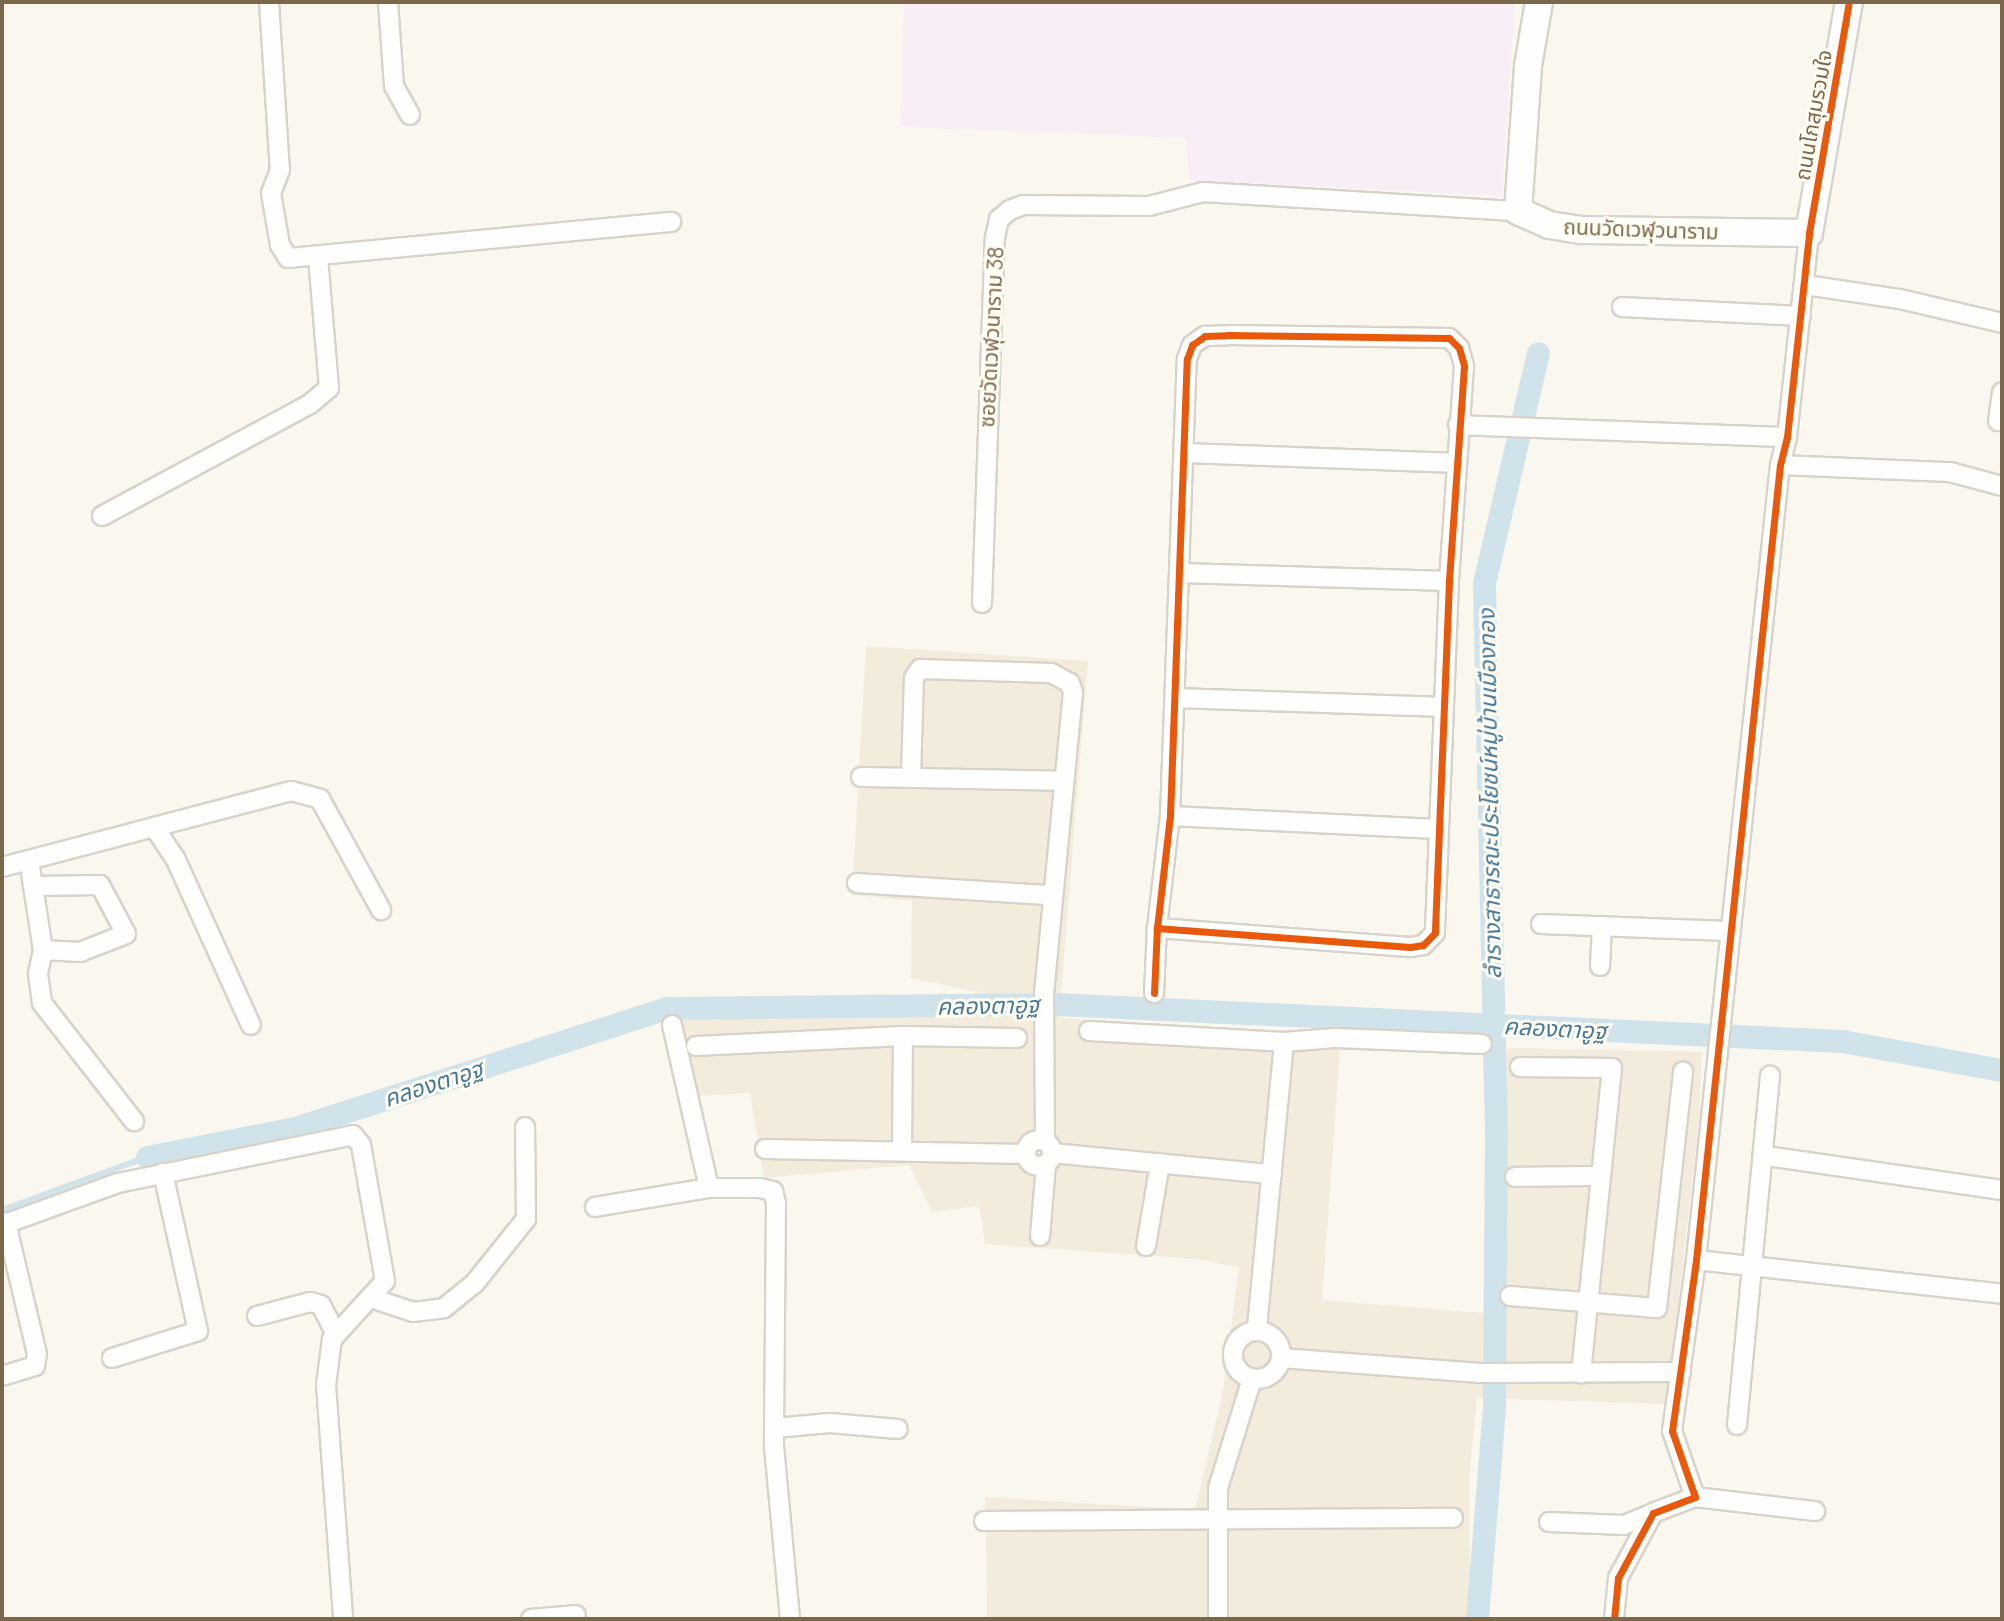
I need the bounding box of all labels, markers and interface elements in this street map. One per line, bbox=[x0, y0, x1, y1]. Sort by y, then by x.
street label: ถนนโกสุมรวมใจ bbox=[1789, 48, 1837, 182]
street label: ถนนวัดเวฬุวนาราม bbox=[1563, 214, 1719, 244]
street label: ซอยวัดเวฬุวนาราม 38 bbox=[974, 246, 1008, 428]
water label: ลำรางสาธารณะประโยชน์หมู่บ้านเมืองทอง bbox=[1472, 609, 1506, 979]
water label: คลองตาอูฐ bbox=[936, 990, 1040, 1020]
water label: คลองตาอูฐ bbox=[1503, 1012, 1607, 1044]
water label: คลองตาอูฐ bbox=[380, 1054, 486, 1112]

